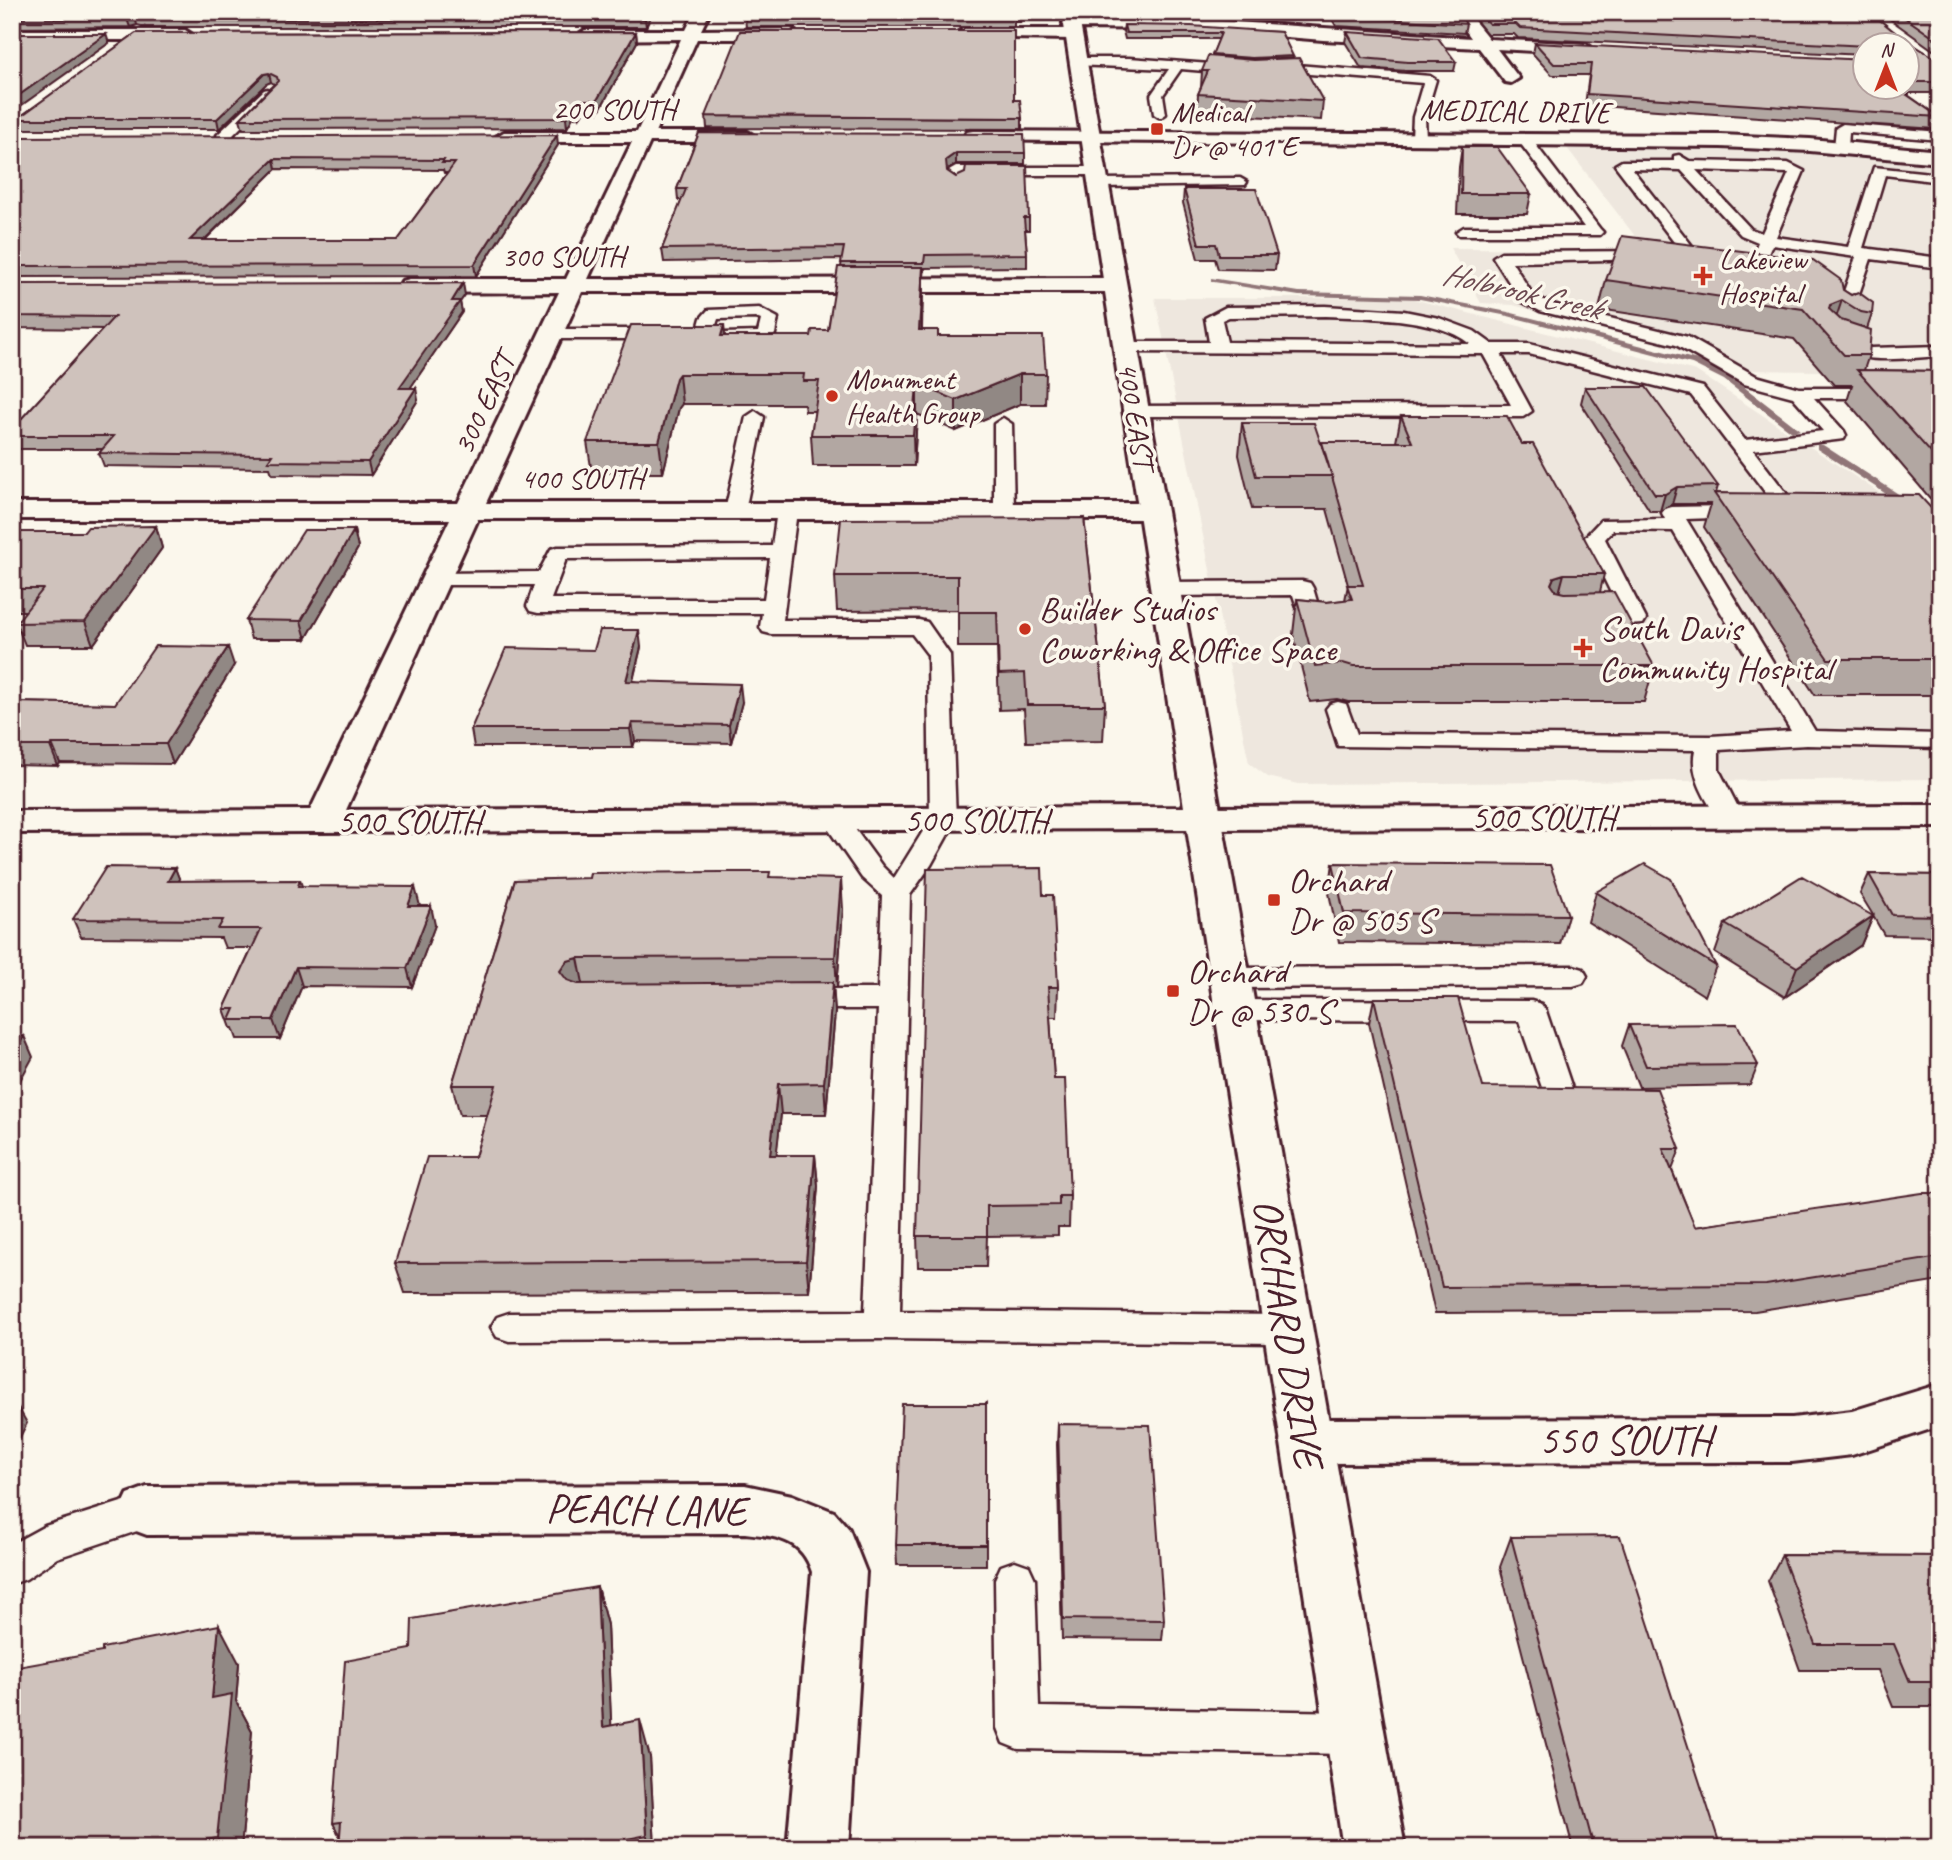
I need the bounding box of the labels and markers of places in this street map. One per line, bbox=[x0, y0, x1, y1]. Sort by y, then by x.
place label: Medical Dr @ 401 E bbox=[1171, 93, 1301, 165]
marker: Medical Dr @ 401 E bbox=[1149, 121, 1165, 137]
place label: Lakeview Hospital bbox=[1719, 240, 1809, 312]
marker: Lakeview Hospital bbox=[1693, 266, 1713, 286]
place label: Monument Health Group bbox=[846, 360, 981, 432]
marker: Monument Health Group bbox=[824, 388, 840, 404]
place label: Builder Studios Coworking & Office Space bbox=[1039, 587, 1339, 672]
place label: South Davis Community Hospital bbox=[1599, 606, 1838, 691]
marker: Builder Studios Coworking & Office Space bbox=[1017, 621, 1033, 637]
marker: South Davis Community Hospital bbox=[1573, 638, 1593, 658]
place label: Orchard Dr @ 505 S bbox=[1288, 858, 1440, 943]
marker: Orchard Dr @ 505 S bbox=[1266, 892, 1282, 908]
place label: Orchard Dr @ 530 S bbox=[1187, 949, 1339, 1034]
marker: Orchard Dr @ 530 S bbox=[1165, 983, 1181, 999]

